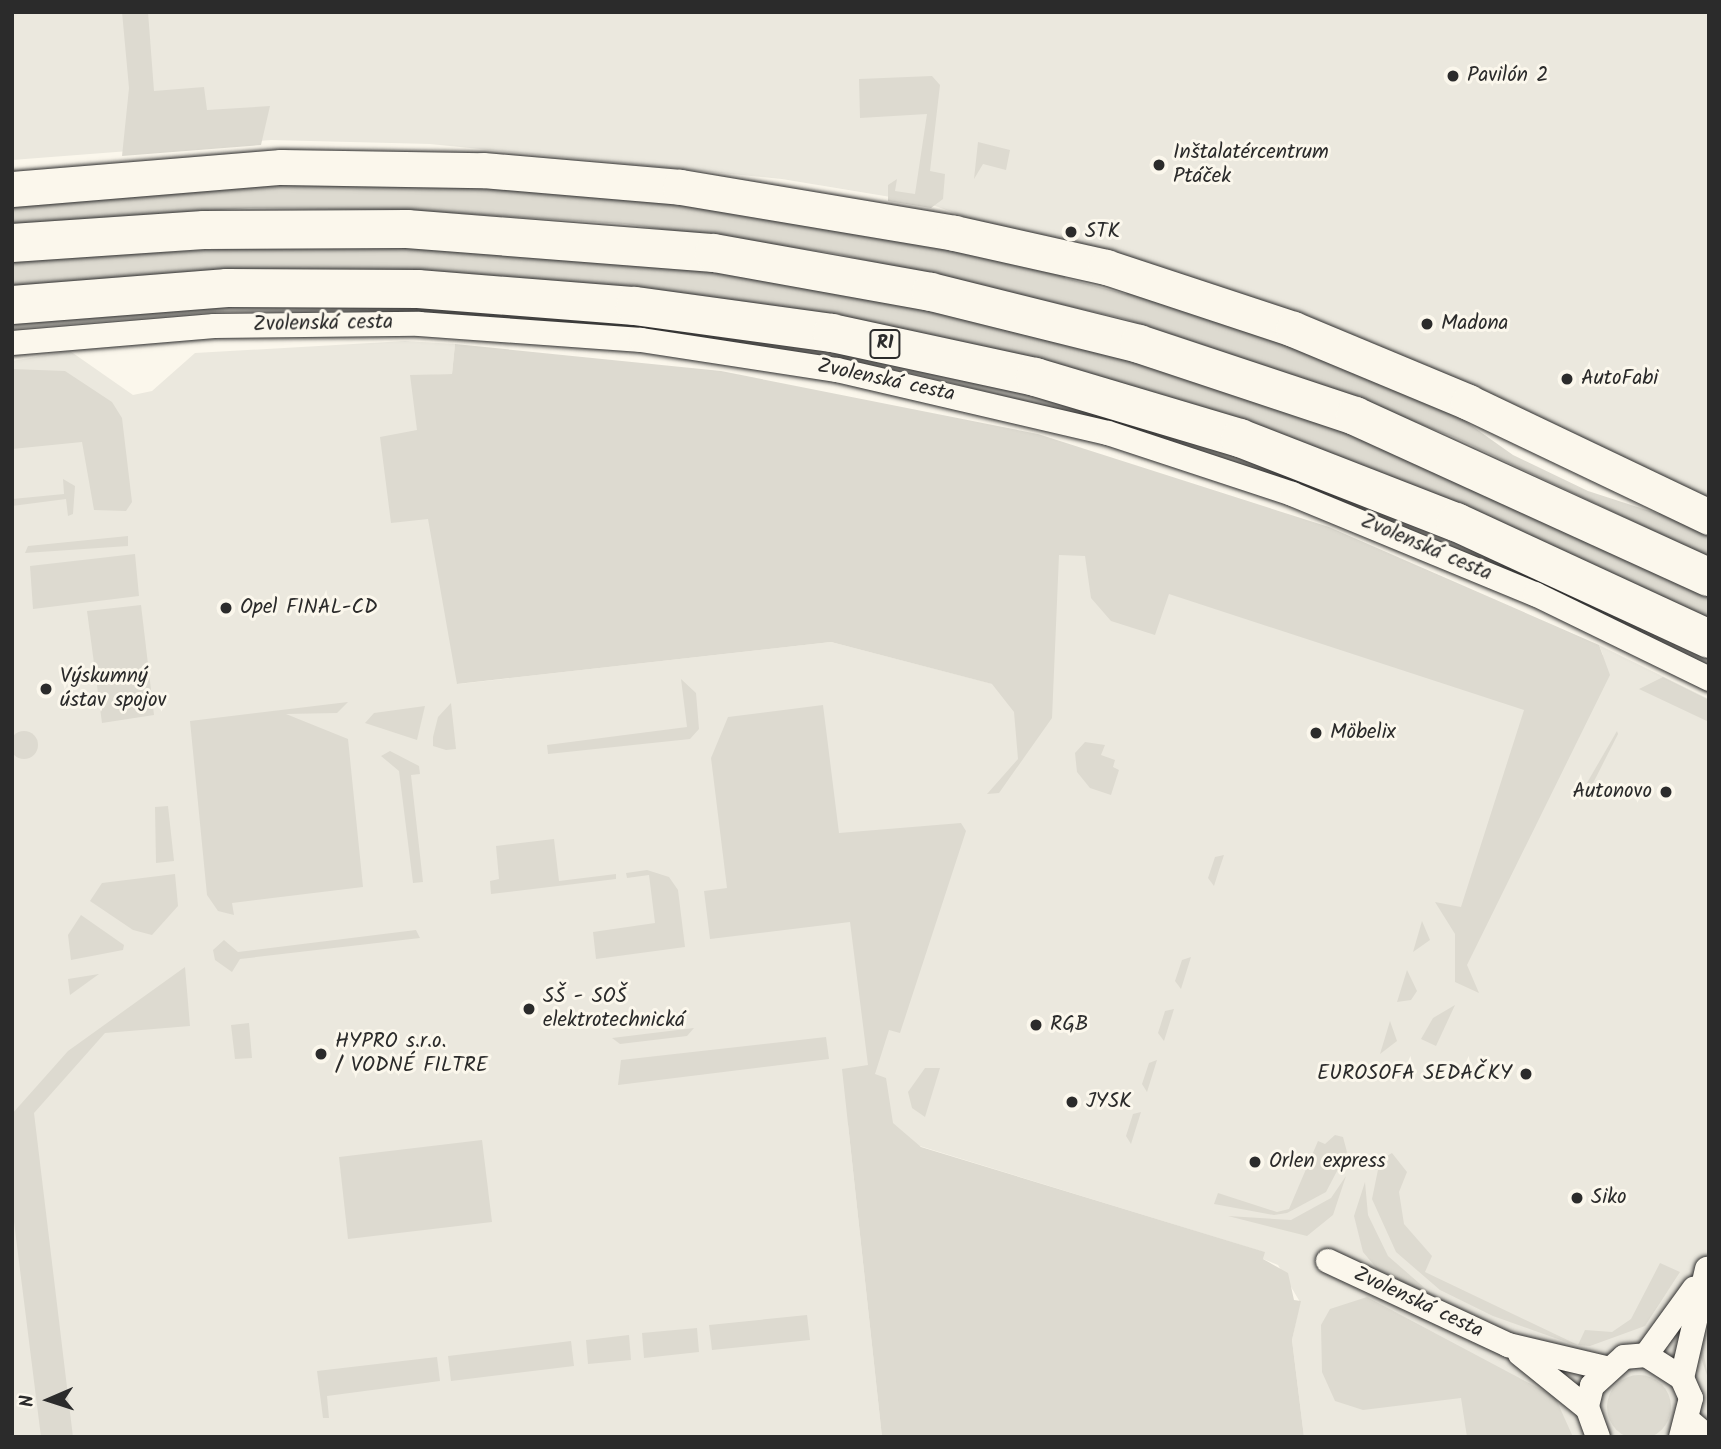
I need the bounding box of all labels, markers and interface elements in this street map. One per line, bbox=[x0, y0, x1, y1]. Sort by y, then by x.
place label: Pavilón 2 bbox=[1467, 63, 1549, 89]
marker: Pavilón 2 bbox=[1445, 68, 1461, 84]
place label: Inštalatércentrum Ptáček bbox=[1173, 140, 1329, 190]
marker: Inštalatércentrum Ptáček bbox=[1151, 157, 1167, 173]
place label: STK bbox=[1085, 219, 1120, 245]
marker: STK bbox=[1063, 224, 1079, 240]
street label: Zvolenská cesta bbox=[253, 310, 393, 338]
place label: Madona bbox=[1441, 311, 1508, 337]
marker: Madona bbox=[1419, 316, 1435, 332]
road number: R1 bbox=[869, 328, 901, 360]
street label: Zvolenská cesta bbox=[815, 354, 957, 408]
place label: AutoFabi bbox=[1581, 366, 1658, 392]
marker: AutoFabi bbox=[1559, 371, 1575, 387]
street label: Zvolenská cesta bbox=[1357, 509, 1495, 587]
place label: Opel FINAL-CD bbox=[240, 595, 378, 621]
marker: Opel FINAL-CD bbox=[218, 600, 234, 616]
place label: Výskumný ústav spojov bbox=[60, 664, 166, 714]
marker: Výskumný ústav spojov bbox=[38, 681, 54, 697]
place label: Möbelix bbox=[1330, 720, 1396, 746]
marker: Möbelix bbox=[1308, 725, 1324, 741]
place label: Autonovo bbox=[1572, 779, 1652, 805]
marker: Autonovo bbox=[1658, 784, 1674, 800]
place label: SŠ - SOŠ elektrotechnická bbox=[543, 984, 685, 1034]
marker: SŠ - SOŠ elektrotechnická bbox=[521, 1001, 537, 1017]
place label: RGB bbox=[1050, 1012, 1088, 1038]
marker: RGB bbox=[1028, 1017, 1044, 1033]
place label: HYPRO s.r.o. / VODNÉ FILTRE bbox=[335, 1029, 488, 1079]
marker: HYPRO s.r.o. / VODNÉ FILTRE bbox=[313, 1046, 329, 1062]
place label: EUROSOFA SEDAČKY bbox=[1317, 1061, 1512, 1087]
marker: EUROSOFA SEDAČKY bbox=[1518, 1066, 1534, 1082]
place label: JYSK bbox=[1086, 1089, 1131, 1115]
marker: JYSK bbox=[1064, 1094, 1080, 1110]
place label: Orlen express bbox=[1269, 1149, 1386, 1175]
marker: Orlen express bbox=[1247, 1154, 1263, 1170]
place label: Siko bbox=[1591, 1185, 1627, 1211]
marker: Siko bbox=[1569, 1190, 1585, 1206]
street label: Zvolenská cesta bbox=[1349, 1262, 1487, 1344]
north arrow bbox=[14, 1365, 84, 1435]
text: N bbox=[13, 1394, 43, 1408]

